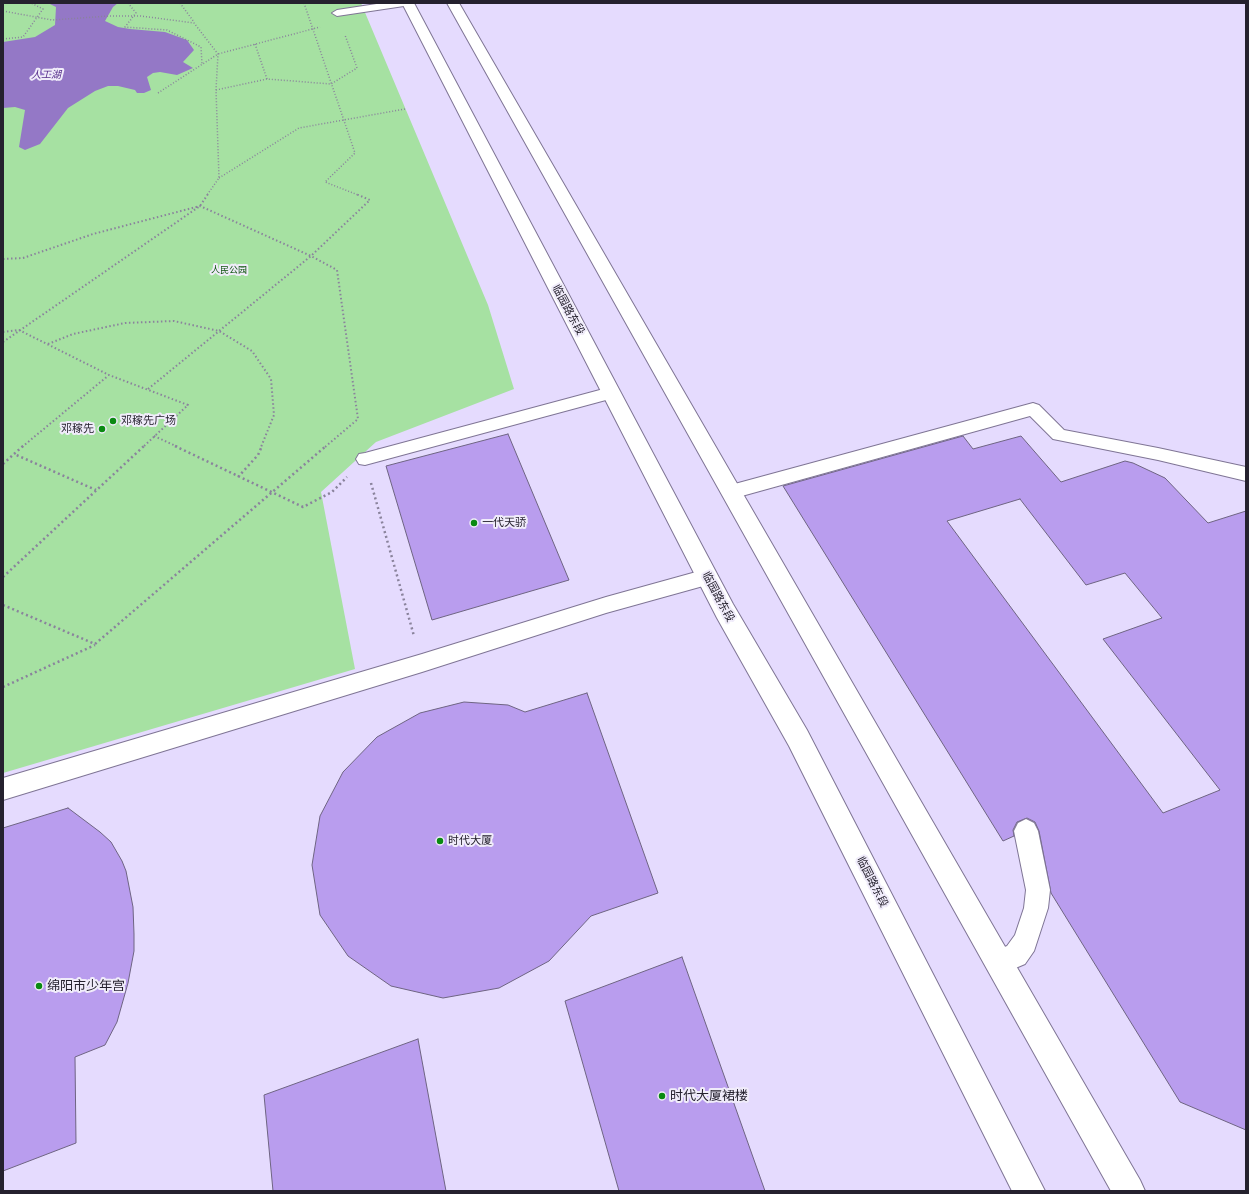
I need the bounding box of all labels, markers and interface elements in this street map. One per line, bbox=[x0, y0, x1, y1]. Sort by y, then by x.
water label: 人工湖 bbox=[31, 69, 61, 81]
park label: 人民公园 bbox=[211, 265, 247, 275]
street label: 临园路东段 bbox=[549, 283, 587, 337]
place label: 邓稼先广场 bbox=[121, 414, 176, 428]
marker: 邓稼先广场 bbox=[108, 416, 118, 426]
place label: 邓稼先 bbox=[61, 422, 94, 436]
marker: 邓稼先 bbox=[97, 424, 107, 434]
place label: 一代天骄 bbox=[482, 516, 526, 530]
marker: 一代天骄 bbox=[469, 518, 479, 528]
street label: 临园路东段 bbox=[699, 570, 737, 624]
place label: 时代大厦 bbox=[448, 834, 492, 848]
marker: 时代大厦 bbox=[435, 836, 445, 846]
street label: 临园路东段 bbox=[854, 855, 890, 909]
place label: 绵阳市少年宫 bbox=[47, 978, 125, 994]
marker: 绵阳市少年宫 bbox=[34, 981, 44, 991]
place label: 时代大厦裙楼 bbox=[670, 1088, 748, 1104]
marker: 时代大厦裙楼 bbox=[657, 1091, 667, 1101]

